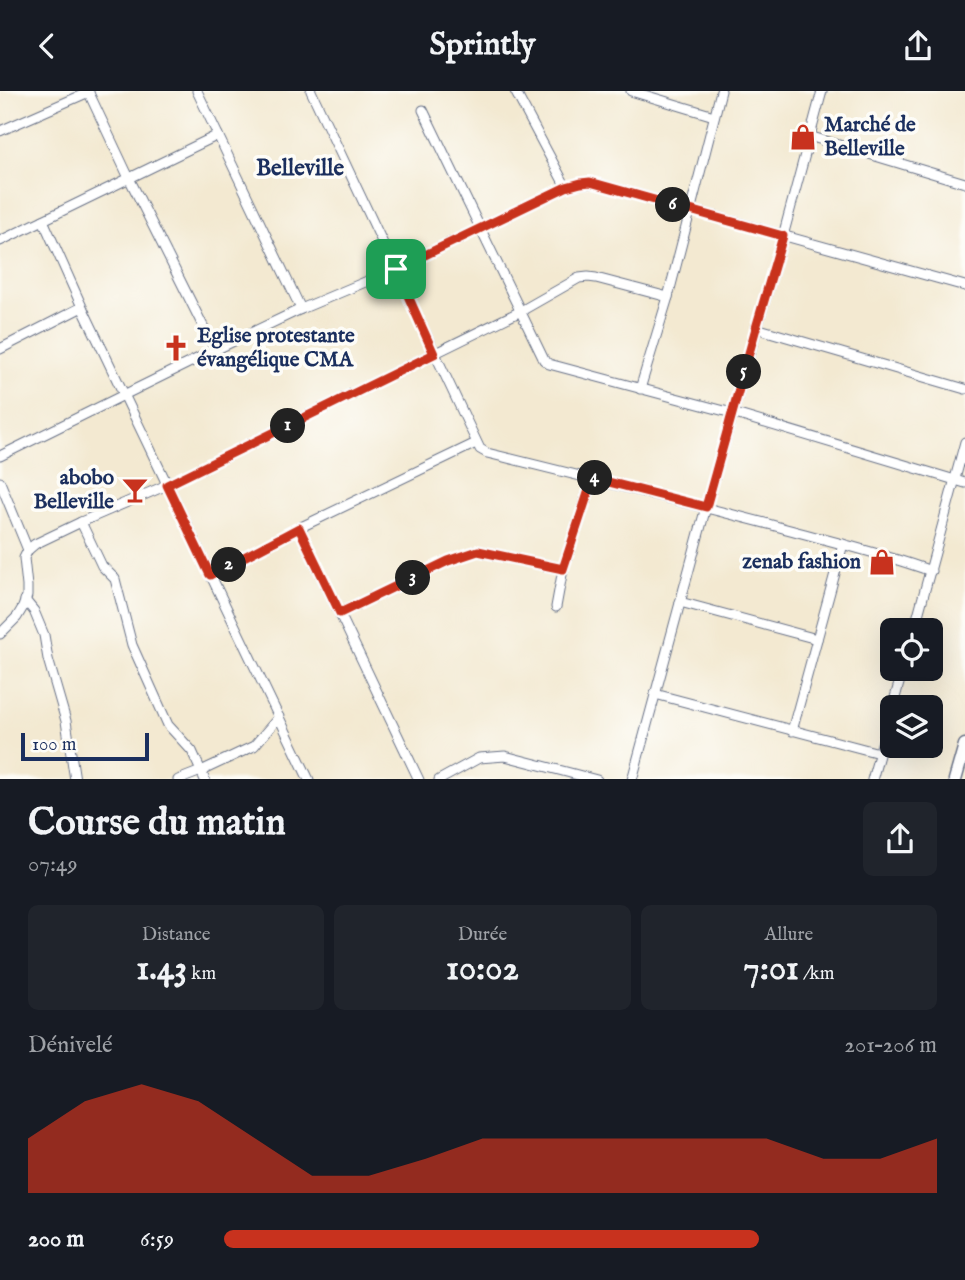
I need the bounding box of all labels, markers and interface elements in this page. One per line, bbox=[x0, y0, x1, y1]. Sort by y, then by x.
text: Sprintly bbox=[429, 25, 536, 66]
icon: back bbox=[28, 27, 66, 65]
icon: share bbox=[899, 27, 937, 65]
place label: Marché de Belleville bbox=[824, 112, 916, 163]
shop icon: Marché de Belleville bbox=[788, 122, 818, 152]
district label: Belleville bbox=[256, 154, 345, 183]
pin: 6 bbox=[656, 187, 690, 223]
text: 6 bbox=[668, 192, 677, 216]
pin bbox=[366, 239, 426, 299]
icon: arrive bbox=[377, 250, 415, 288]
place label: Eglise protestante évangélique CMA bbox=[197, 323, 355, 374]
church icon: Eglise protestante évangélique CMA bbox=[161, 333, 191, 363]
pin: 5 bbox=[726, 355, 762, 389]
text: 5 bbox=[740, 359, 747, 383]
pin: 1 bbox=[270, 409, 306, 443]
text: 1 bbox=[284, 413, 291, 437]
pin: 4 bbox=[578, 461, 612, 495]
place label: abobo Belleville bbox=[33, 465, 115, 516]
text: 4 bbox=[590, 465, 599, 489]
bar icon: abobo Belleville bbox=[120, 475, 150, 505]
pin: 2 bbox=[212, 547, 246, 582]
shop icon: zenab fashion bbox=[867, 547, 897, 577]
place label: zenab fashion bbox=[742, 549, 861, 576]
text: 2 bbox=[224, 552, 233, 576]
pin: 3 bbox=[396, 561, 430, 595]
text: 3 bbox=[409, 565, 416, 589]
map controls bbox=[880, 618, 943, 758]
button: locate bbox=[880, 618, 943, 681]
button: layers bbox=[880, 695, 943, 758]
scale bar bbox=[21, 731, 149, 762]
text: 100 m bbox=[32, 733, 76, 757]
text: Course du matin bbox=[28, 800, 286, 848]
button: share bbox=[863, 802, 937, 876]
text: 07:49 bbox=[28, 850, 77, 879]
text: Distance bbox=[142, 923, 211, 947]
text: Durée bbox=[458, 923, 507, 947]
text: Allure bbox=[764, 923, 813, 947]
text: 1.43 bbox=[136, 947, 187, 992]
text: 10:02 bbox=[446, 947, 519, 992]
text: 7:01 bbox=[743, 947, 799, 992]
text: km bbox=[187, 962, 216, 986]
text: /km bbox=[799, 962, 834, 986]
text: Dénivelé bbox=[28, 1031, 113, 1060]
text: 201–206 m bbox=[844, 1031, 937, 1060]
text: 200 m bbox=[28, 1225, 84, 1254]
text: 6:59 bbox=[140, 1225, 174, 1254]

